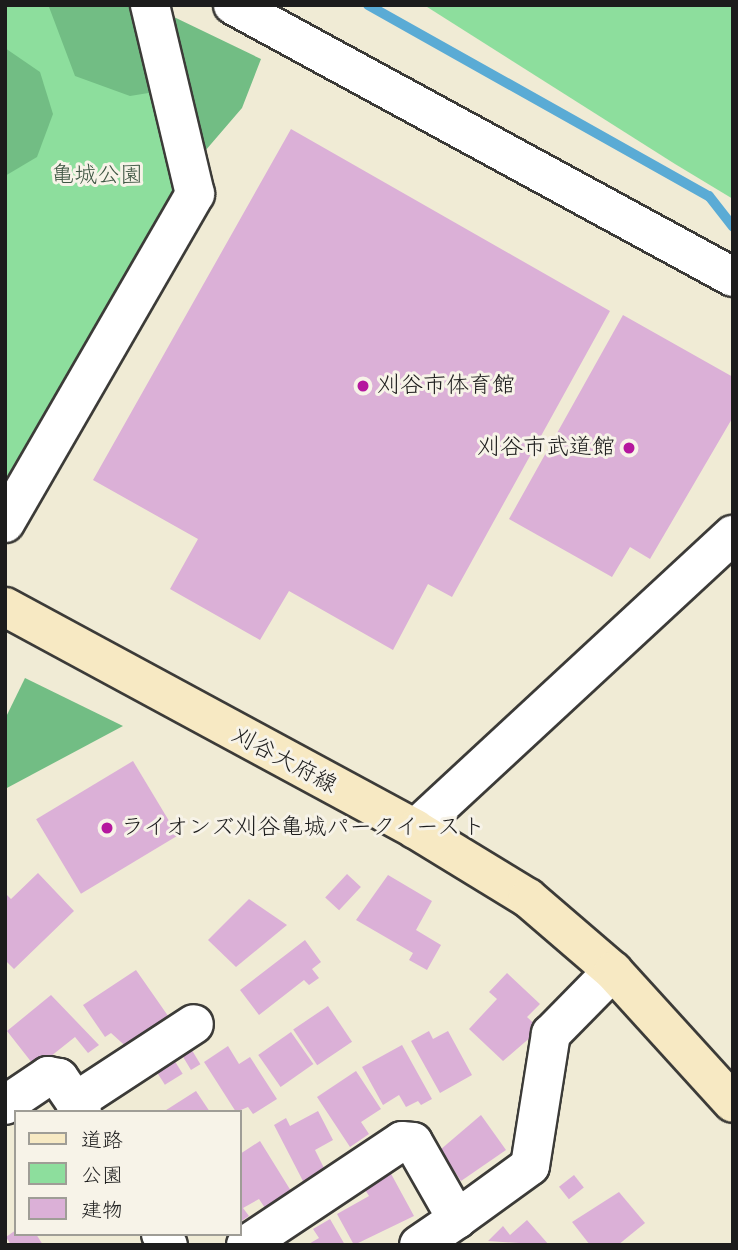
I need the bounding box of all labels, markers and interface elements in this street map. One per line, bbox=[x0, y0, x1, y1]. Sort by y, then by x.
park label: 亀城公園 bbox=[51, 162, 143, 190]
place label: 刈谷市体育館 bbox=[377, 372, 515, 400]
marker: 刈谷市体育館 bbox=[355, 378, 371, 394]
place label: 刈谷市武道館 bbox=[477, 434, 615, 462]
marker: 刈谷市武道館 bbox=[621, 440, 637, 456]
street label: 刈谷大府線 bbox=[227, 722, 341, 800]
place label: ライオンズ刈谷亀城パークイースト bbox=[121, 814, 487, 842]
marker: ライオンズ刈谷亀城パークイースト bbox=[99, 820, 115, 836]
legend bbox=[14, 1110, 242, 1236]
text: 道路 bbox=[81, 1127, 123, 1155]
text: 公園 bbox=[81, 1162, 123, 1190]
text: 建物 bbox=[81, 1197, 123, 1225]

